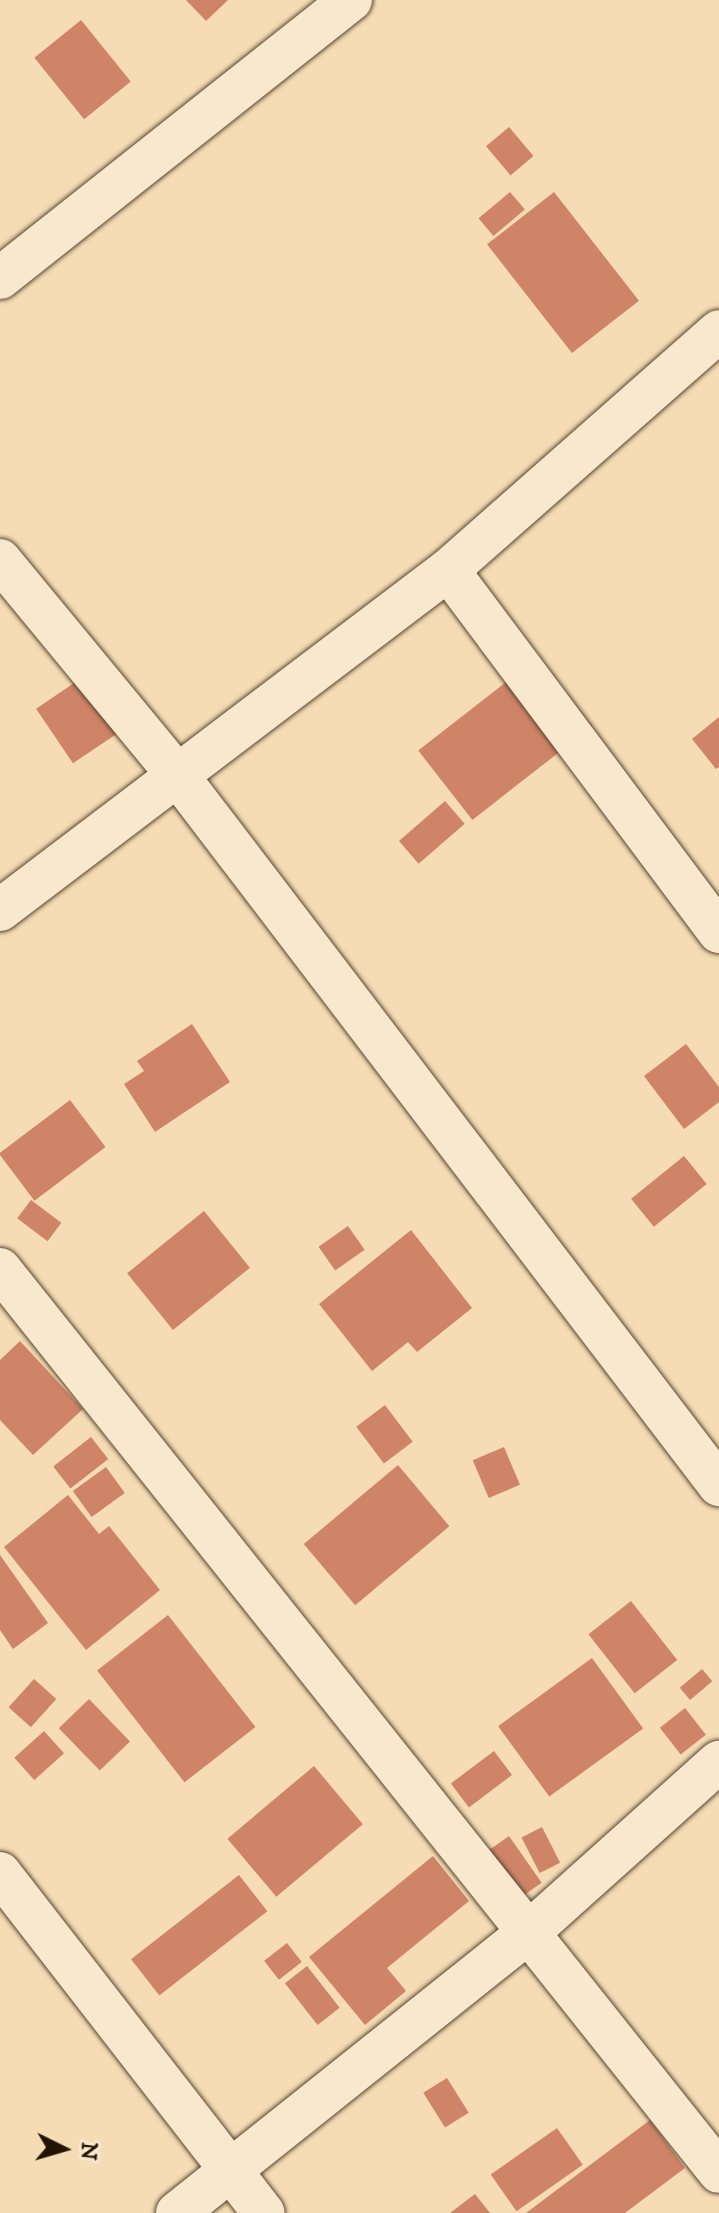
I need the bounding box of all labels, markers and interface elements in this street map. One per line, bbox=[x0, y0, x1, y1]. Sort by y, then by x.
north arrow bbox=[24, 2109, 104, 2189]
text: N bbox=[74, 2141, 103, 2161]

